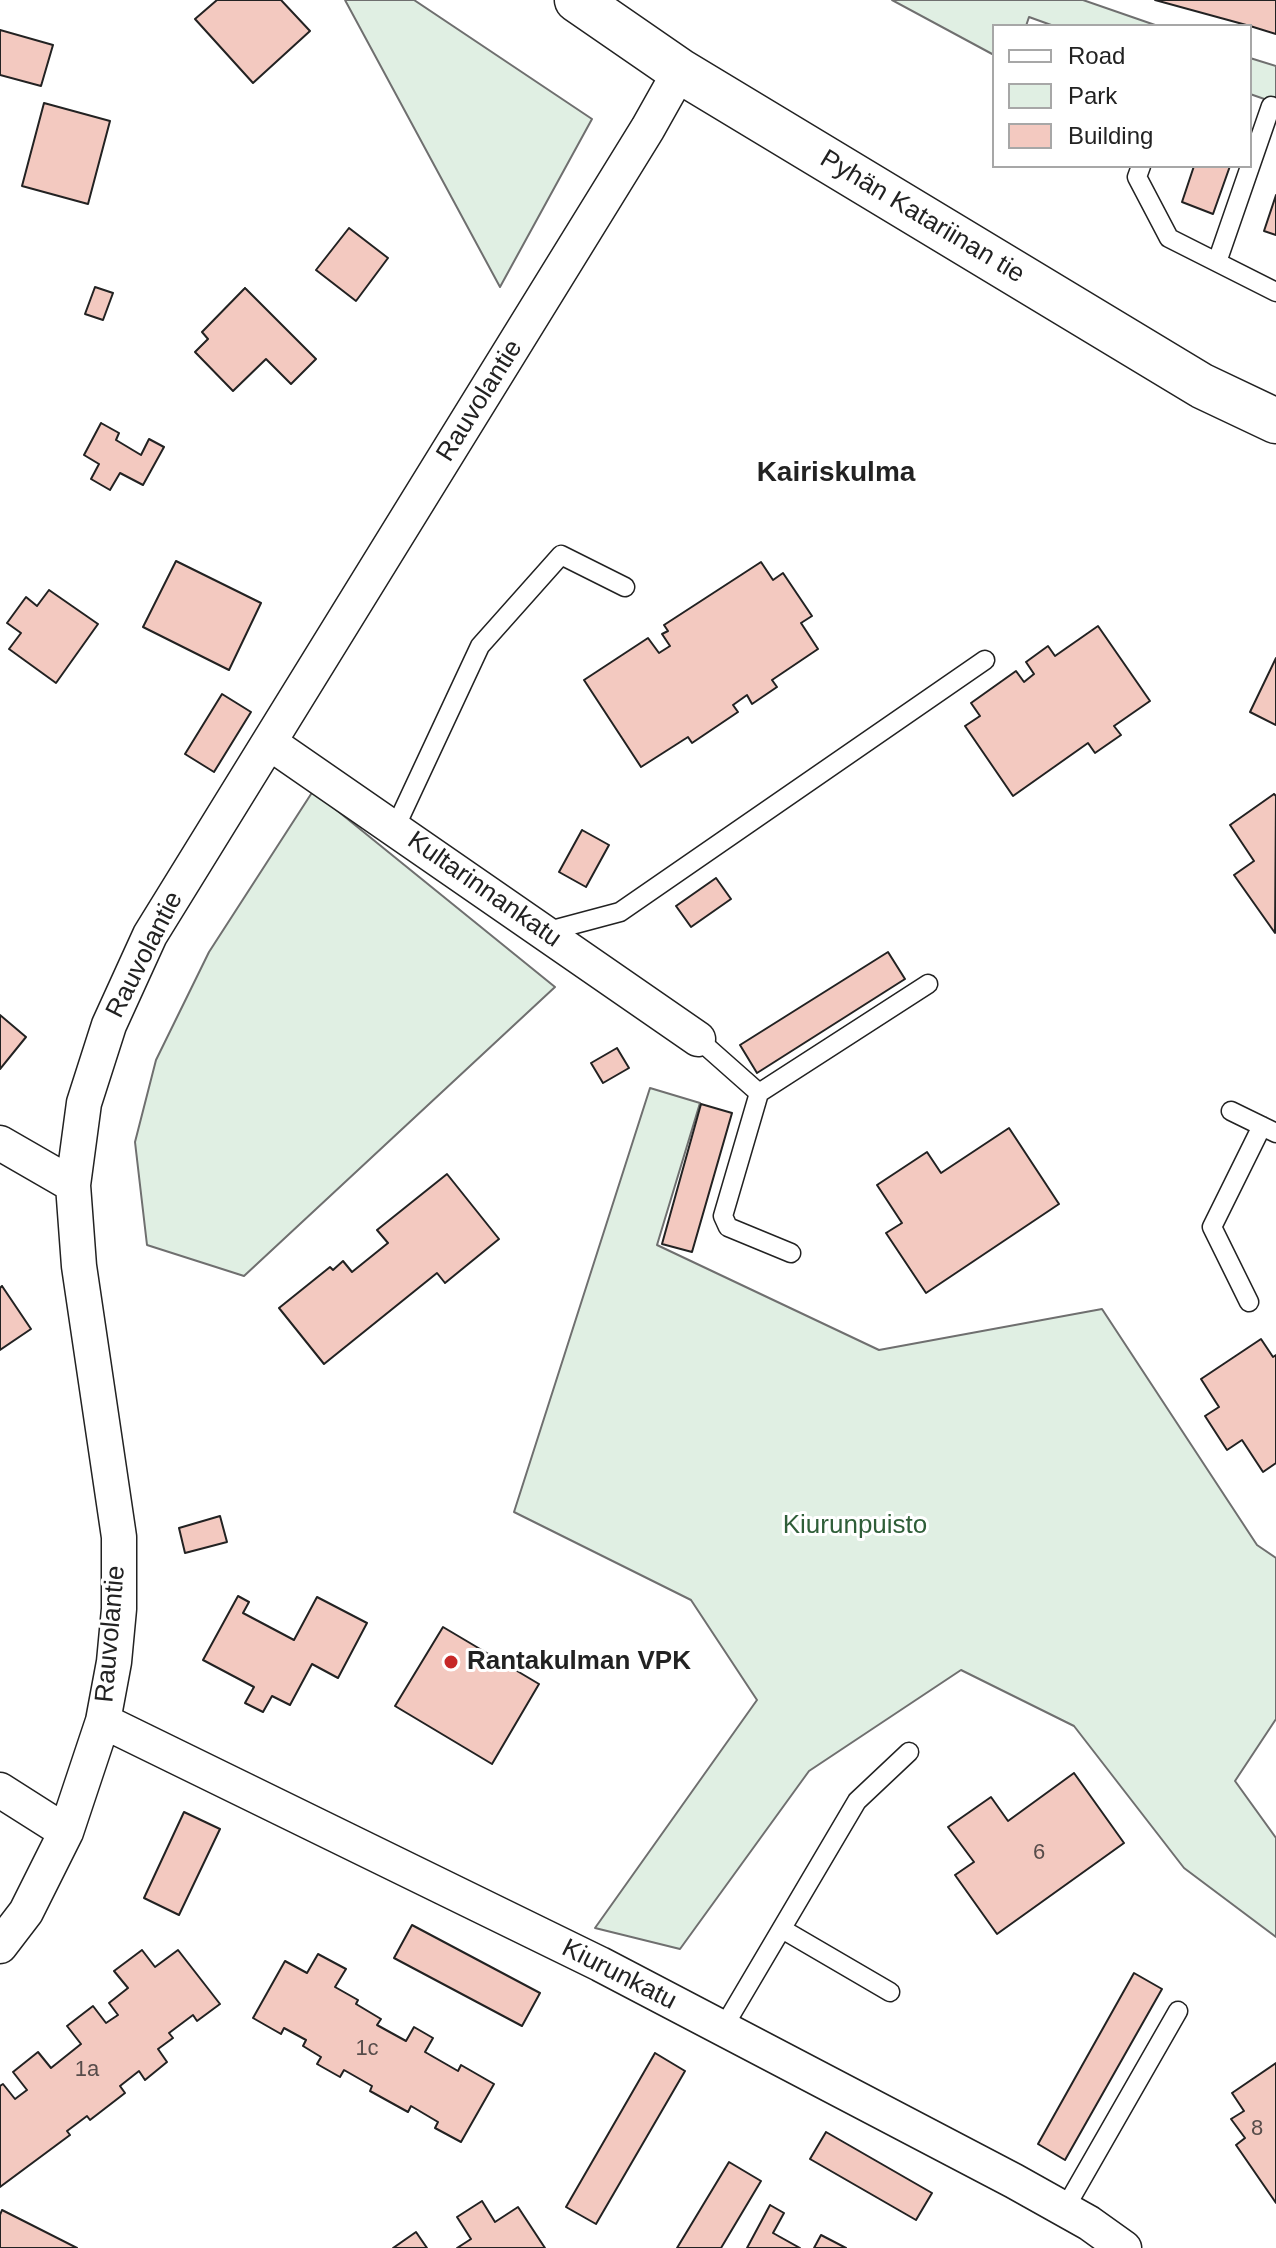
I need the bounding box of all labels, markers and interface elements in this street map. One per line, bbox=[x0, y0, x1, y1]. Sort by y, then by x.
legend bbox=[992, 24, 1252, 168]
text: Road bbox=[1068, 42, 1125, 69]
text: Park bbox=[1068, 82, 1117, 109]
text: Building bbox=[1068, 122, 1153, 149]
street label: Pyhän Katariinan tie bbox=[814, 144, 1030, 290]
street label: Rauvolantie bbox=[430, 335, 530, 467]
district label: Kairiskulma bbox=[757, 456, 915, 490]
street label: Kultarinnankatu bbox=[401, 825, 567, 955]
street label: Rauvolantie bbox=[100, 887, 190, 1023]
park label: Kiurunpuisto bbox=[783, 1510, 927, 1542]
street label: Rauvolantie bbox=[89, 1564, 133, 1704]
place label: Rantakulman VPK bbox=[467, 1646, 691, 1678]
marker: Rantakulman VPK bbox=[442, 1653, 460, 1671]
house number: 6 bbox=[1033, 1840, 1045, 1866]
street label: Kiurunkatu bbox=[557, 1933, 681, 2017]
house number: 1c bbox=[355, 2036, 379, 2062]
house number: 1a bbox=[75, 2057, 99, 2083]
house number: 8 bbox=[1251, 2116, 1263, 2142]

